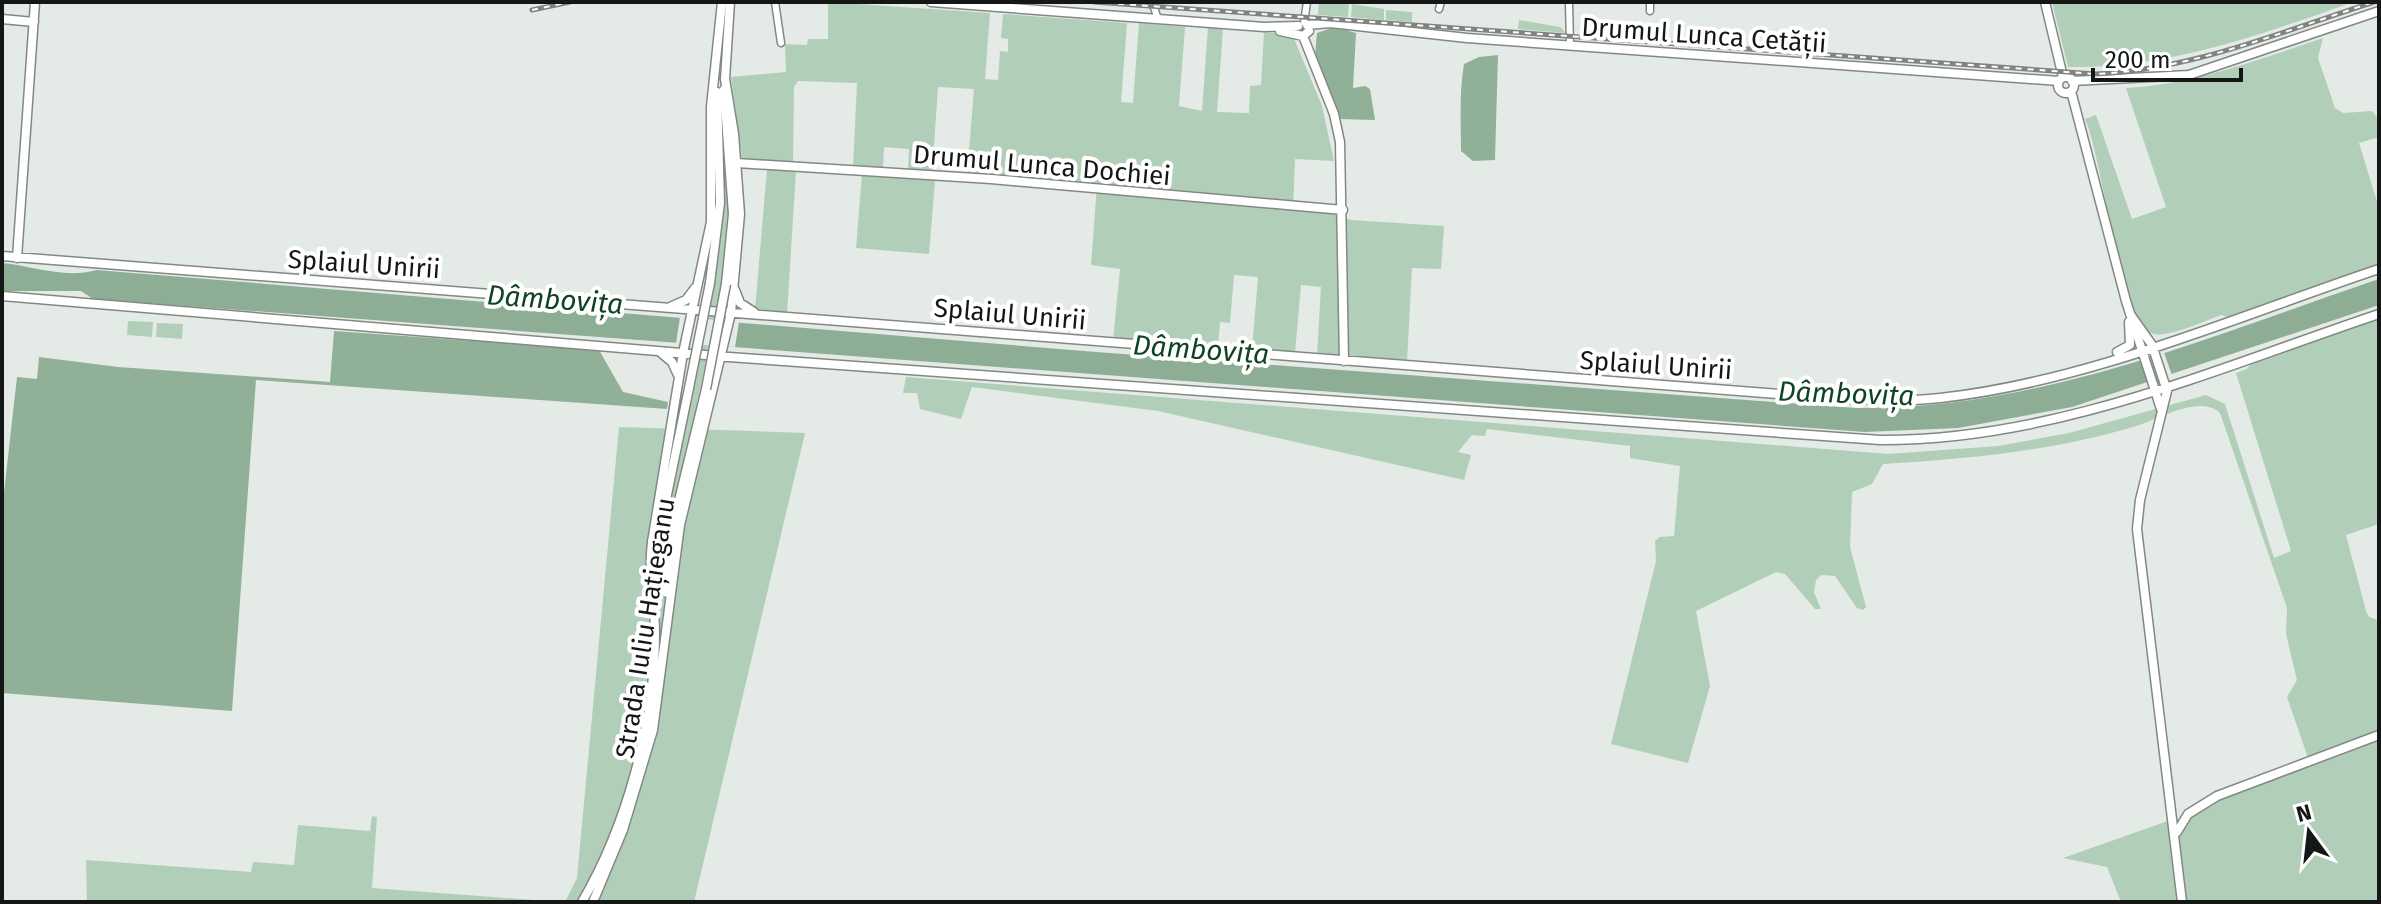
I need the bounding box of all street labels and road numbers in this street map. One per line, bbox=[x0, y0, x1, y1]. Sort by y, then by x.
street label: Drumul Lunca Cetății bbox=[1580, 11, 1828, 61]
street label: Drumul Lunca Dochiei bbox=[912, 139, 1172, 192]
street label: Splaiul Unirii bbox=[287, 244, 441, 285]
street label: Splaiul Unirii bbox=[933, 292, 1087, 337]
street label: Splaiul Unirii bbox=[1579, 345, 1733, 386]
street label: Strada Iuliu Hațieganu bbox=[610, 496, 682, 761]

